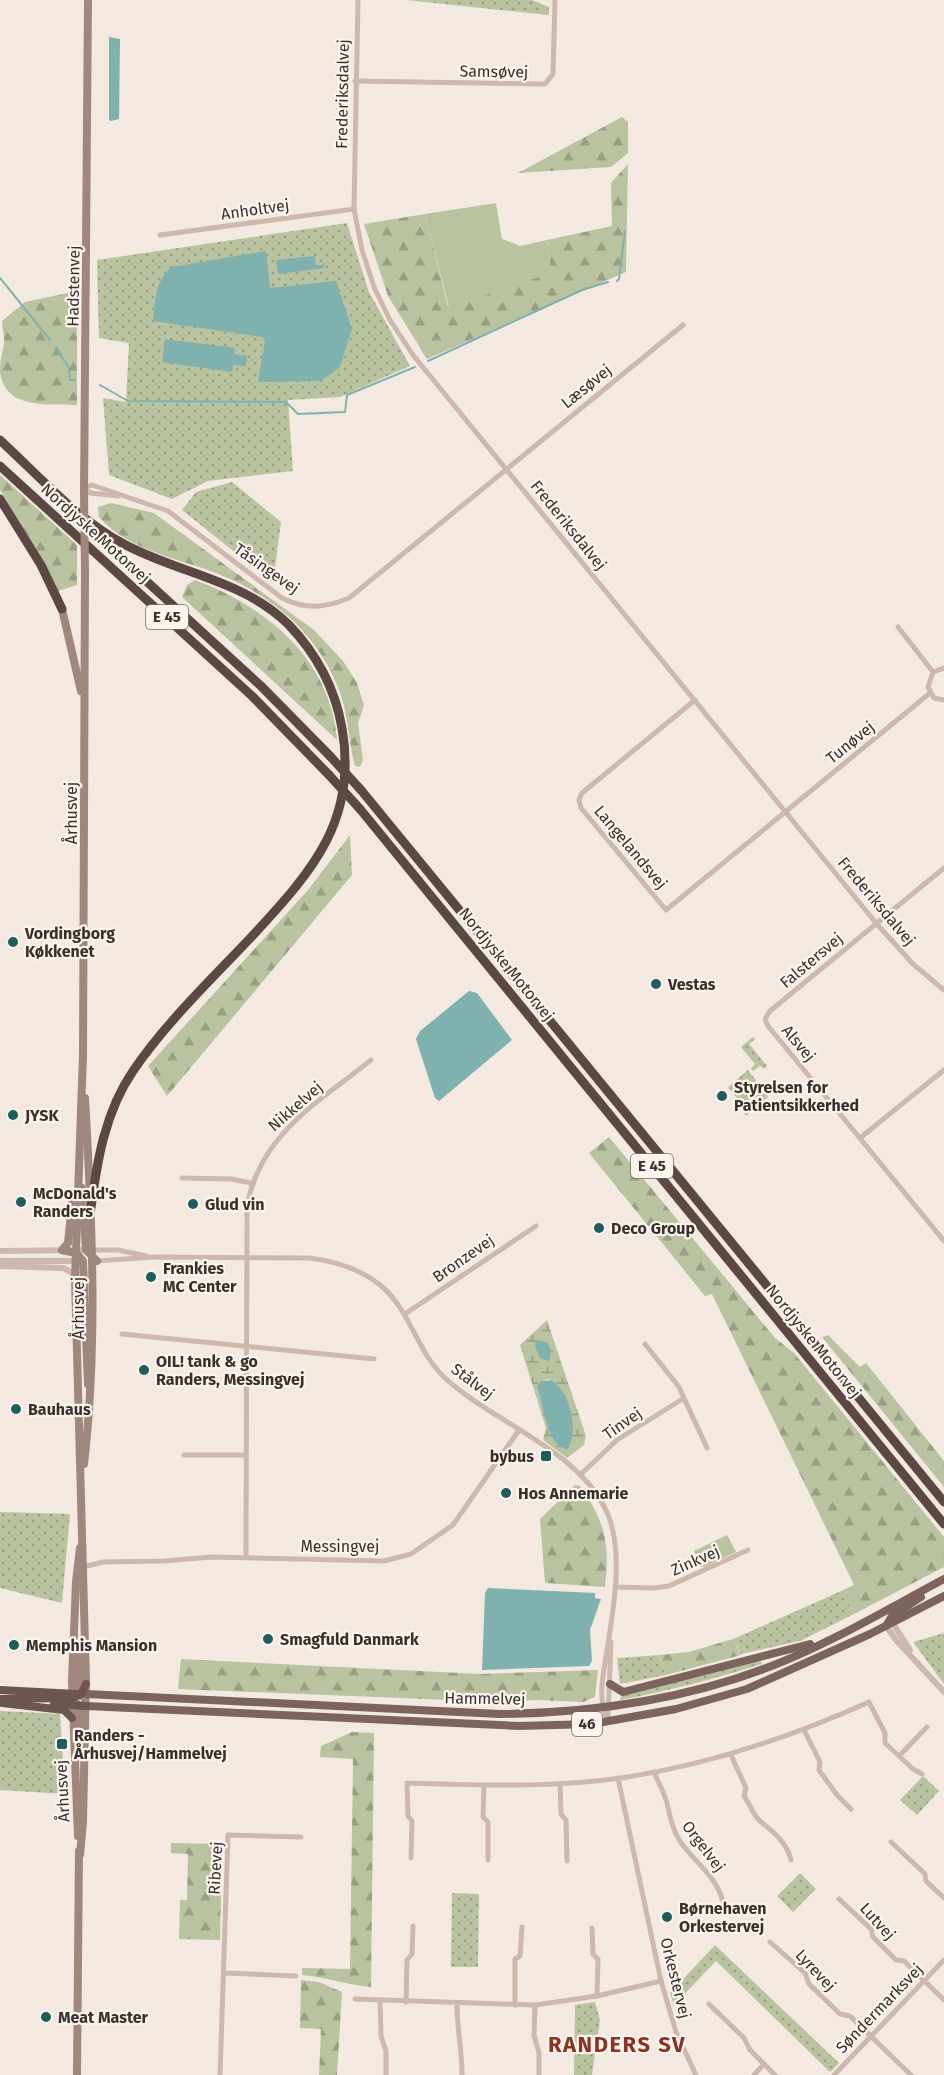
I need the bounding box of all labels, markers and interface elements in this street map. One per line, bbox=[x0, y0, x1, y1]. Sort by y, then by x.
street label: Frederiksdalvej bbox=[332, 39, 353, 149]
street label: Samsøvej bbox=[459, 61, 529, 82]
street label: Anholtvej bbox=[220, 195, 290, 224]
street label: Hadstenvej bbox=[63, 245, 84, 327]
street label: Læsøvej bbox=[557, 360, 615, 412]
street label: Frederiksdalvej bbox=[527, 477, 611, 574]
street label: Nordjyske Motorvej bbox=[37, 479, 154, 587]
street label: Tåsingevej bbox=[231, 539, 303, 598]
road number: E 45 bbox=[146, 605, 188, 629]
street label: Tunøvej bbox=[822, 717, 878, 768]
street label: Århusvej bbox=[61, 782, 81, 844]
street label: Langelandsvej bbox=[590, 802, 671, 893]
street label: Frederiksdalvej bbox=[834, 853, 919, 950]
street label: Nordjyske Motorvej bbox=[455, 904, 558, 1025]
place label: Vordingborg Køkkenet bbox=[24, 924, 115, 961]
street label: Falstersvej bbox=[776, 929, 847, 992]
marker: Vordingborg Køkkenet bbox=[6, 935, 20, 949]
place label: Vestas bbox=[667, 975, 716, 994]
marker: Vestas bbox=[649, 977, 663, 991]
street label: Alsvej bbox=[778, 1021, 819, 1066]
street label: Nikkelvej bbox=[264, 1078, 326, 1135]
place label: Styrelsen for Patientsikkerhed bbox=[734, 1078, 859, 1115]
marker: Styrelsen for Patientsikkerhed bbox=[715, 1089, 729, 1103]
place label: JYSK bbox=[24, 1106, 59, 1125]
marker: JYSK bbox=[6, 1108, 20, 1122]
road number: E 45 bbox=[631, 1154, 673, 1178]
place label: McDonald's Randers bbox=[33, 1184, 117, 1221]
marker: McDonald's Randers bbox=[14, 1195, 28, 1209]
place label: Glud vin bbox=[205, 1195, 265, 1214]
marker: Glud vin bbox=[186, 1197, 200, 1211]
place label: Deco Group bbox=[611, 1219, 695, 1238]
marker: Deco Group bbox=[592, 1221, 606, 1235]
street label: Bronzevej bbox=[429, 1230, 498, 1286]
place label: Frankies MC Center bbox=[163, 1259, 237, 1296]
marker: Frankies MC Center bbox=[144, 1270, 158, 1284]
street label: Århusvej bbox=[68, 1277, 88, 1339]
street label: Nordjyske Motorvej bbox=[762, 1281, 865, 1402]
place label: OIL! tank & go Randers, Messingvej bbox=[156, 1352, 304, 1389]
street label: Stålvej bbox=[448, 1359, 498, 1404]
marker: OIL! tank & go Randers, Messingvej bbox=[137, 1363, 151, 1377]
place label: Bauhaus bbox=[28, 1400, 91, 1419]
marker: Bauhaus bbox=[9, 1402, 23, 1416]
street label: Tinvej bbox=[599, 1403, 645, 1444]
place label: bybus bbox=[490, 1447, 534, 1466]
marker: bybus bbox=[539, 1449, 553, 1463]
place label: Hos Annemarie bbox=[518, 1484, 628, 1503]
marker: Hos Annemarie bbox=[499, 1486, 513, 1500]
street label: Messingvej bbox=[300, 1537, 380, 1556]
street label: Zinkvej bbox=[668, 1541, 723, 1580]
place label: Smagfuld Danmark bbox=[280, 1630, 419, 1649]
marker: Smagfuld Danmark bbox=[261, 1632, 275, 1646]
place label: Memphis Mansion bbox=[26, 1636, 157, 1655]
marker: Memphis Mansion bbox=[7, 1638, 21, 1652]
street label: Hammelvej bbox=[444, 1688, 526, 1709]
road number: 46 bbox=[572, 1712, 602, 1736]
place label: Randers - Århusvej/Hammelvej bbox=[73, 1726, 227, 1763]
marker: Randers - Århusvej/Hammelvej bbox=[55, 1737, 69, 1751]
street label: Århusvej bbox=[50, 1759, 74, 1823]
street label: Orgelvej bbox=[678, 1817, 729, 1876]
street label: Ribevej bbox=[205, 1841, 226, 1895]
place label: Børnehaven Orkestervej bbox=[679, 1899, 767, 1936]
street label: Lutvej bbox=[856, 1899, 899, 1944]
marker: Børnehaven Orkestervej bbox=[660, 1910, 674, 1924]
street label: Orkestervej bbox=[656, 1936, 695, 2021]
street label: Lyrevej bbox=[792, 1946, 840, 1995]
street label: Søndermarksvej bbox=[832, 1960, 927, 2057]
place label: Meat Master bbox=[58, 2008, 149, 2027]
marker: Meat Master bbox=[39, 2010, 53, 2024]
district label: RANDERS SV bbox=[548, 2031, 686, 2058]

